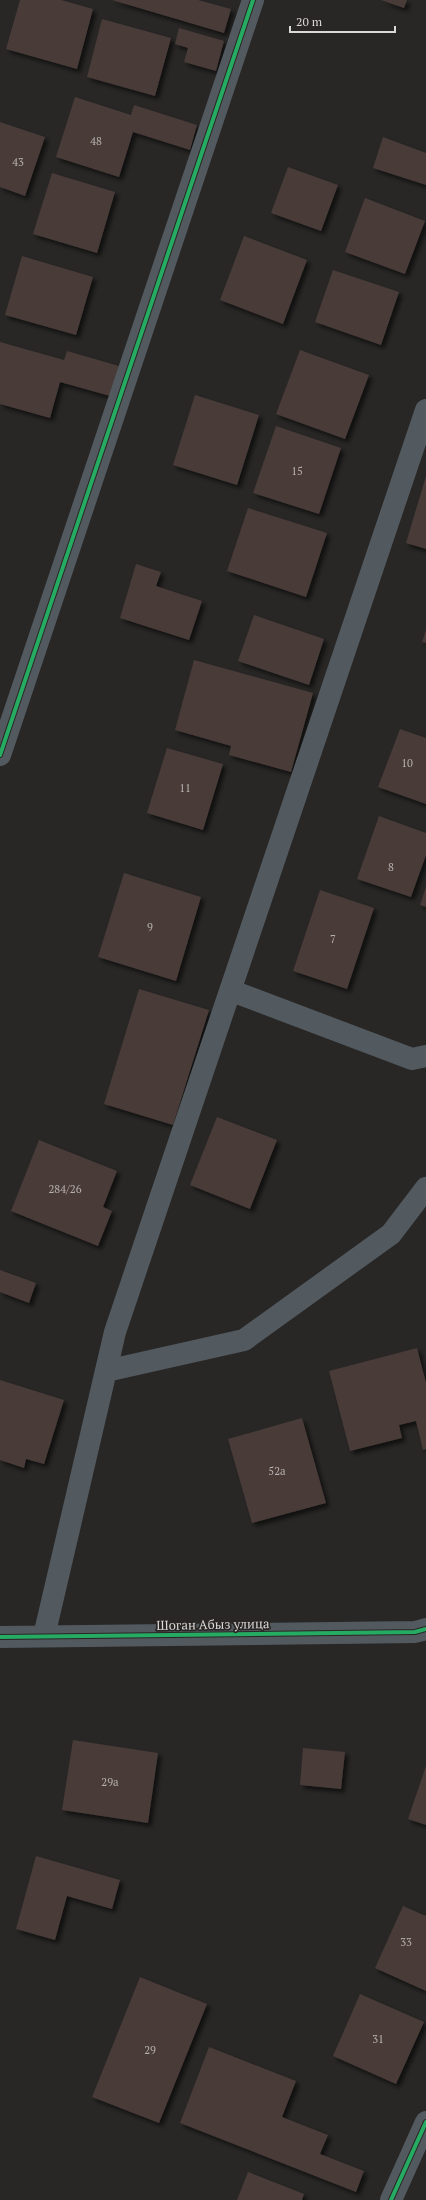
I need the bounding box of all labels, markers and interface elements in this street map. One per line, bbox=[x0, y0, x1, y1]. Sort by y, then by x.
scale bar bbox=[290, 8, 395, 34]
text: 20 m bbox=[296, 14, 323, 29]
house number: 48 bbox=[90, 134, 102, 148]
house number: 43 bbox=[12, 155, 24, 169]
house number: 15 bbox=[291, 464, 303, 478]
house number: 10 bbox=[401, 756, 413, 770]
house number: 11 bbox=[179, 781, 191, 795]
house number: 8 bbox=[388, 860, 394, 874]
house number: 9 bbox=[147, 920, 153, 934]
house number: 7 bbox=[330, 932, 336, 946]
house number: 284/26 bbox=[48, 1182, 82, 1196]
house number: 52а bbox=[268, 1464, 286, 1478]
street label: Шоган Абыз улица bbox=[156, 1614, 270, 1634]
house number: 29а bbox=[101, 1775, 119, 1789]
house number: 33 bbox=[400, 1935, 412, 1949]
house number: 31 bbox=[372, 2032, 384, 2046]
house number: 29 bbox=[144, 2043, 156, 2057]

